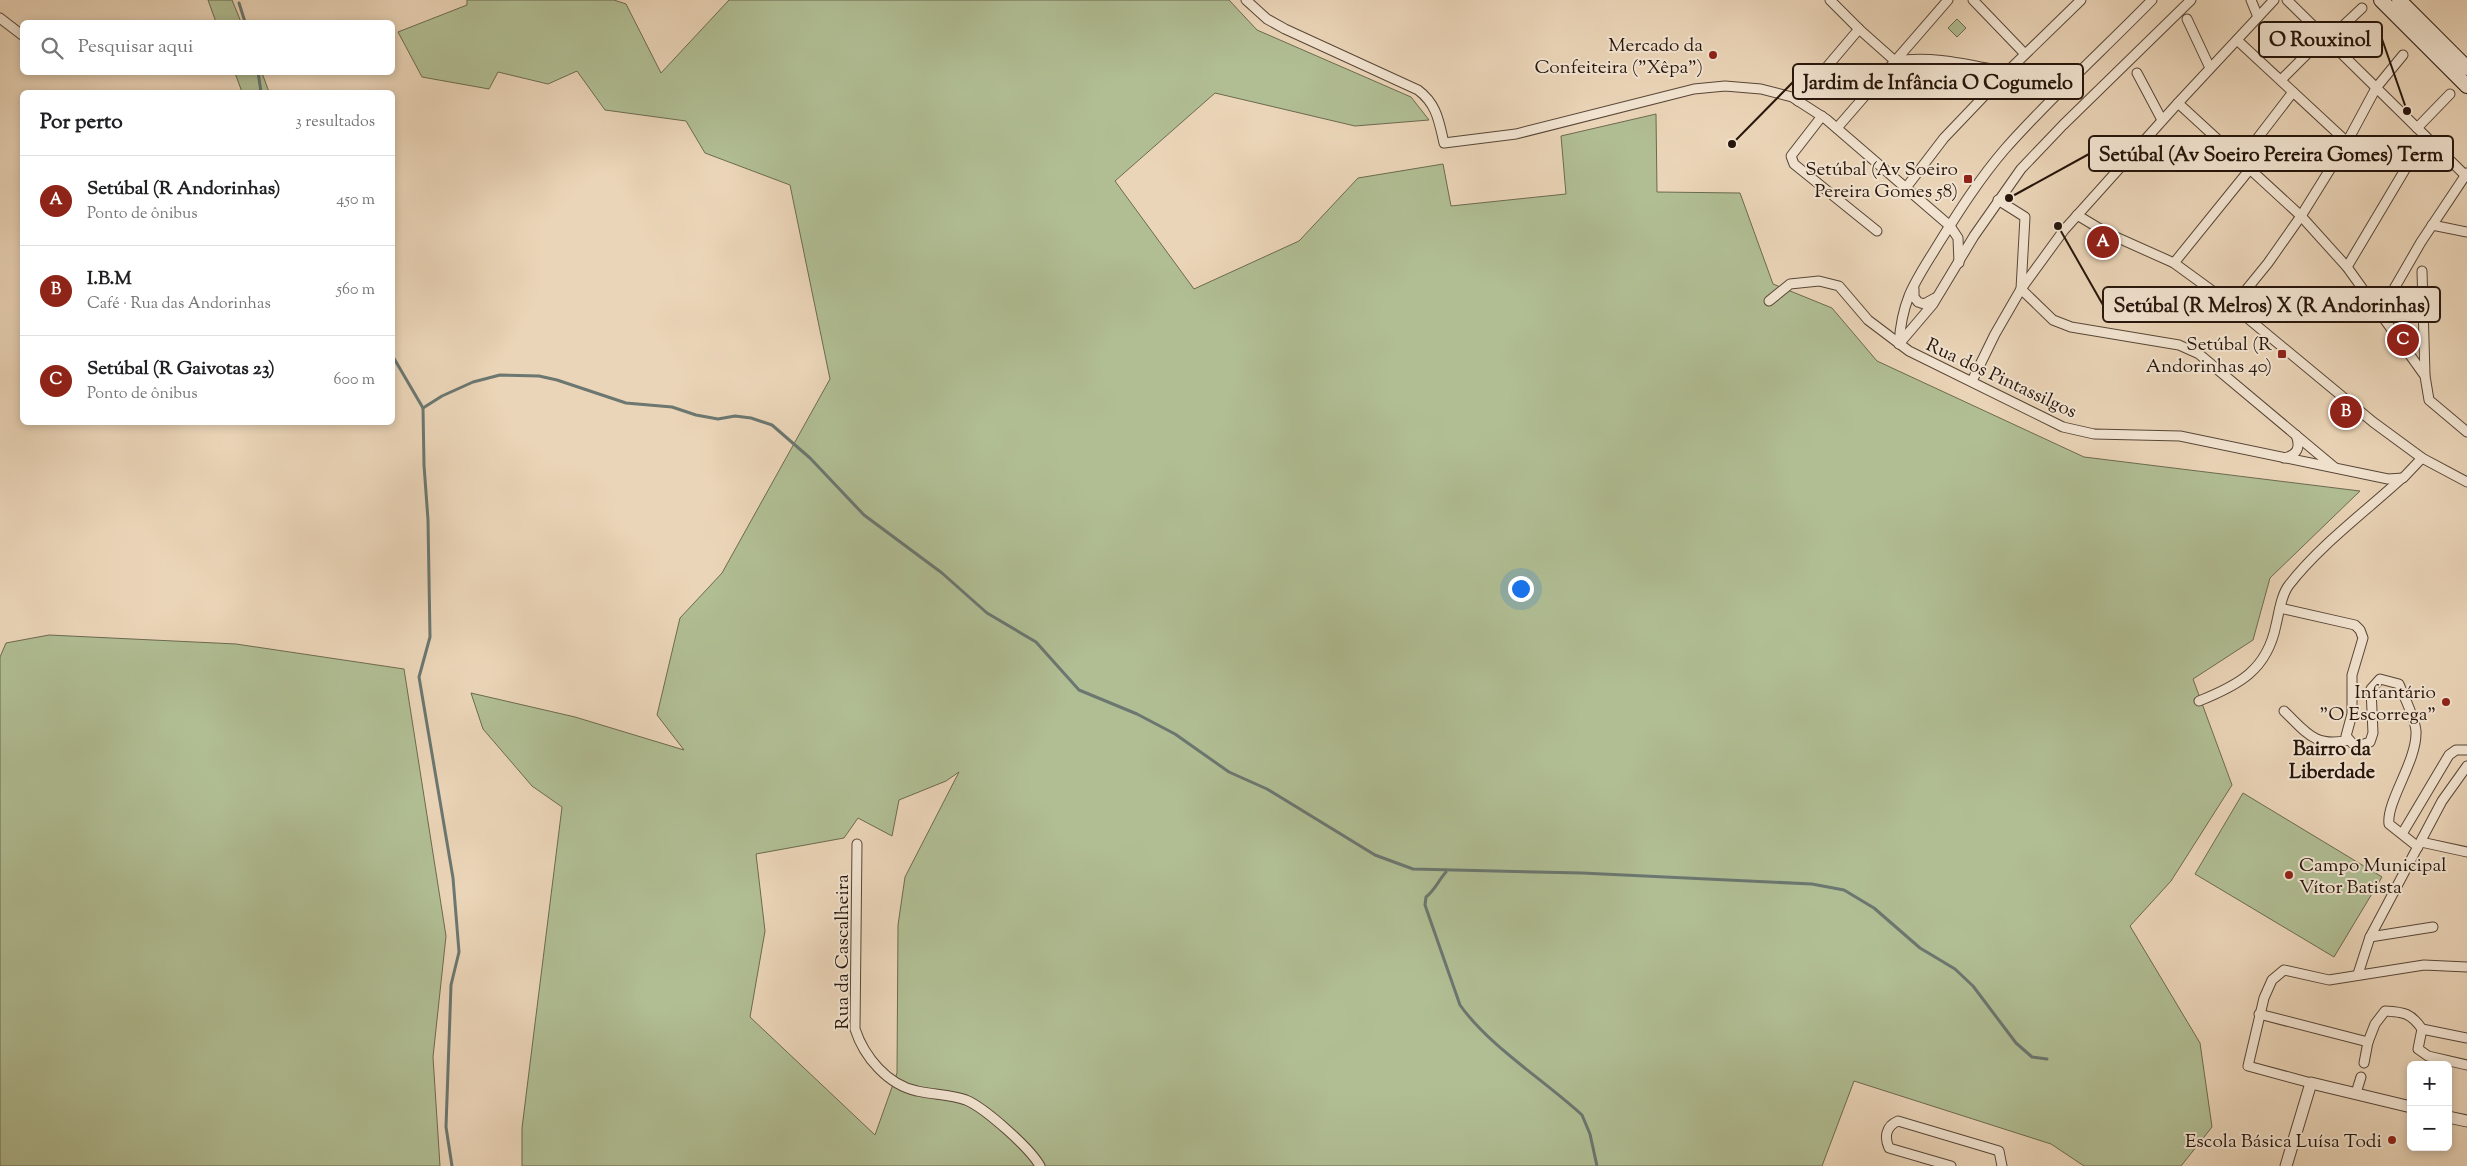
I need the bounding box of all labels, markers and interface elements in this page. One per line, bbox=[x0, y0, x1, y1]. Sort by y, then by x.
search box bbox=[20, 20, 395, 75]
callout: O Rouxinol bbox=[2259, 22, 2382, 57]
text: O Rouxinol bbox=[2269, 27, 2372, 56]
place label: Mercado da Confeiteira ("Xêpa") bbox=[1534, 33, 1703, 82]
icon: search bbox=[38, 34, 66, 62]
text: Pesquisar aqui bbox=[78, 34, 193, 61]
marker: Mercado da Confeiteira ("Xêpa") bbox=[1707, 49, 1719, 61]
callout: Jardim de Infância O Cogumelo bbox=[1793, 64, 2083, 99]
text: Jardim de Infância O Cogumelo bbox=[1801, 70, 2073, 99]
text: Por perto bbox=[40, 108, 123, 138]
text: 3 resultados bbox=[295, 111, 375, 134]
callout: Setúbal (Av Soeiro Pereira Gomes) Term bbox=[2089, 136, 2453, 171]
text: Setúbal (Av Soeiro Pereira Gomes) Term bbox=[2099, 142, 2444, 171]
place label: Setúbal (Av Soeiro Pereira Gomes 58) bbox=[1805, 157, 1958, 206]
marker: Setúbal (Av Soeiro Pereira Gomes 58) bbox=[1962, 173, 1974, 185]
text: Setúbal (R Andorinhas) bbox=[87, 176, 281, 203]
text: A bbox=[50, 189, 63, 212]
text: 450 m bbox=[336, 189, 375, 212]
text: Ponto de ônibus bbox=[87, 203, 198, 226]
pin: A bbox=[2087, 223, 2119, 261]
text: I.B.M bbox=[87, 266, 132, 293]
text: B bbox=[51, 279, 61, 302]
text: 560 m bbox=[336, 279, 375, 302]
callout: Setúbal (R Melros) X (R Andorinhas) bbox=[2103, 287, 2440, 322]
text: Café · Rua das Andorinhas bbox=[87, 293, 271, 316]
text: Setúbal (R Melros) X (R Andorinhas) bbox=[2114, 293, 2430, 322]
pin: C bbox=[2387, 321, 2419, 359]
street label: Rua dos Pintassilgos bbox=[1921, 332, 2081, 426]
place label: Setúbal (R Andorinhas 40) bbox=[2146, 332, 2272, 381]
marker: Setúbal (R Andorinhas 40) bbox=[2276, 348, 2288, 360]
text: Setúbal (R Gaivotas 23) bbox=[87, 356, 275, 383]
text: C bbox=[50, 369, 62, 392]
text: 600 m bbox=[333, 369, 375, 392]
text: Ponto de ônibus bbox=[87, 383, 198, 406]
pin: B bbox=[2330, 393, 2362, 431]
your location bbox=[1508, 576, 1534, 602]
place label: Infantário "O Escorrega" bbox=[2320, 680, 2436, 729]
marker: Infantário "O Escorrega" bbox=[2440, 696, 2452, 708]
district label: Bairro da Liberdade bbox=[2289, 736, 2375, 788]
place label: Campo Municipal Vítor Batista bbox=[2299, 853, 2446, 902]
marker: Campo Municipal Vítor Batista bbox=[2283, 869, 2295, 881]
street label: Rua da Cascalheira bbox=[830, 874, 857, 1030]
map controls bbox=[2407, 1061, 2452, 1151]
button: + bbox=[2407, 1061, 2452, 1106]
button: − bbox=[2407, 1106, 2452, 1151]
place label: Escola Básica Luísa Todi bbox=[2185, 1129, 2382, 1156]
marker: Escola Básica Luísa Todi bbox=[2386, 1134, 2398, 1146]

